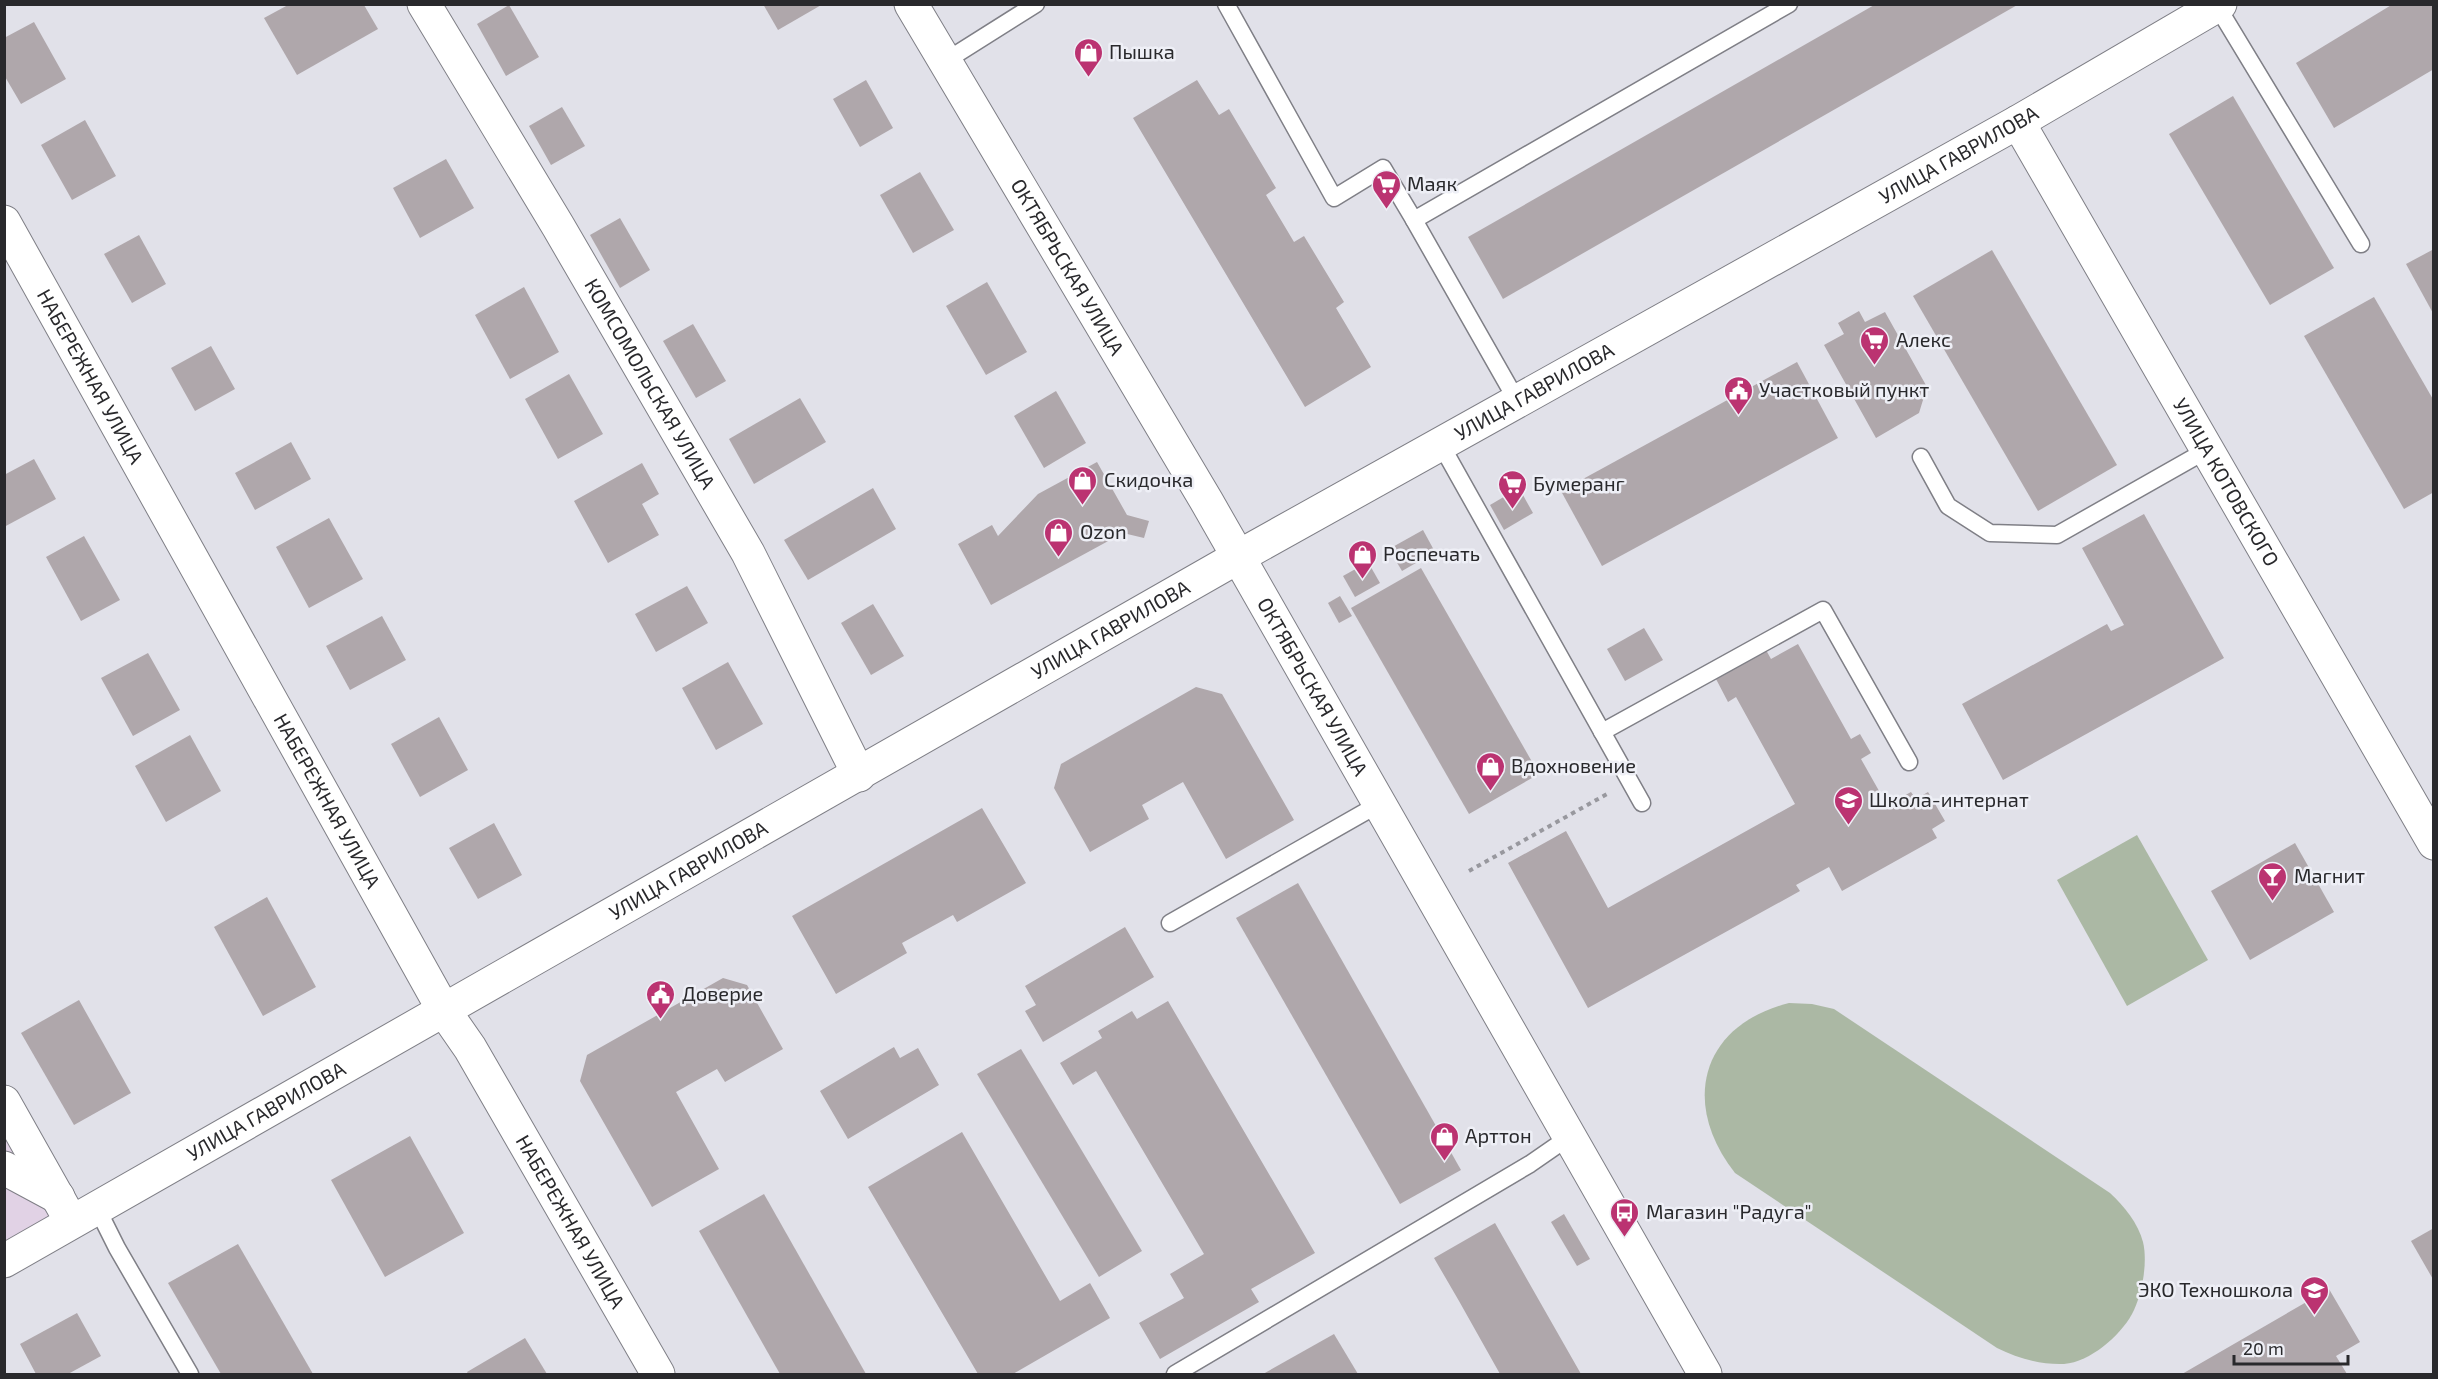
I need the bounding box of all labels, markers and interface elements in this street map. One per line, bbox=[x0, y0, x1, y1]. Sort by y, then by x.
shop icon: Пышка bbox=[1072, 36, 1104, 78]
place label: Пышка bbox=[1109, 39, 1175, 63]
street label: УЛИЦА ГАВРИЛОВА bbox=[1875, 100, 2043, 208]
supermarket icon: Маяк bbox=[1370, 168, 1402, 210]
place label: Маяк bbox=[1407, 171, 1457, 195]
street label: ОКТЯБРЬСКАЯ УЛИЦА bbox=[1007, 174, 1130, 360]
street label: КОМСОМОЛЬСКАЯ УЛИЦА bbox=[580, 274, 721, 493]
street label: НАБЕРЕЖНАЯ УЛИЦА bbox=[33, 285, 150, 468]
supermarket icon: Алекс bbox=[1859, 324, 1891, 366]
place label: Алекс bbox=[1896, 327, 1951, 351]
street label: УЛИЦА ГАВРИЛОВА bbox=[1450, 337, 1618, 445]
public building icon: Участковый пункт bbox=[1722, 374, 1754, 416]
place label: Участковый пункт bbox=[1759, 377, 1930, 402]
street label: УЛИЦА КОТОВСКОГО bbox=[2169, 394, 2285, 570]
shop icon: Скидочка bbox=[1067, 464, 1099, 506]
place label: Скидочка bbox=[1104, 467, 1193, 491]
supermarket icon: Бумеранг bbox=[1496, 468, 1528, 510]
place label: Бумеранг bbox=[1533, 471, 1625, 496]
shop icon: Ozon bbox=[1043, 516, 1075, 558]
place label: Ozon bbox=[1080, 519, 1127, 543]
shop icon: Роспечать bbox=[1346, 538, 1378, 580]
place label: Роспечать bbox=[1383, 541, 1480, 565]
street label: УЛИЦА ГАВРИЛОВА bbox=[1027, 574, 1194, 683]
street label: ОКТЯБРЬСКАЯ УЛИЦА bbox=[1253, 593, 1374, 780]
street label: НАБЕРЕЖНАЯ УЛИЦА bbox=[270, 709, 386, 893]
shop icon: Вдохновение bbox=[1474, 750, 1506, 792]
place label: Вдохновение bbox=[1511, 753, 1636, 777]
school or university icon: Школа-интернат bbox=[1832, 784, 1864, 826]
place label: Школа-интернат bbox=[1869, 787, 2029, 811]
street label: УЛИЦА ГАВРИЛОВА bbox=[604, 815, 772, 924]
bar icon: Магнит bbox=[2257, 860, 2289, 902]
place label: Магнит bbox=[2294, 863, 2365, 887]
public building icon: Доверие bbox=[645, 978, 677, 1020]
place label: Доверие bbox=[682, 981, 763, 1005]
street label: УЛИЦА ГАВРИЛОВА bbox=[182, 1056, 350, 1165]
shop icon: Арттон bbox=[1428, 1120, 1460, 1162]
place label: Арттон bbox=[1465, 1123, 1532, 1147]
street label: НАБЕРЕЖНАЯ УЛИЦА bbox=[512, 1130, 631, 1313]
bus stop icon: Магазин "Радуга" bbox=[1609, 1196, 1641, 1238]
place label: Магазин "Радуга" bbox=[1646, 1199, 1812, 1224]
school or university icon: ЭКО Техношкола bbox=[2298, 1274, 2330, 1316]
place label: ЭКО Техношкола bbox=[2138, 1277, 2293, 1301]
scale bar bbox=[2234, 1328, 2348, 1366]
text: 20 m bbox=[2243, 1337, 2284, 1359]

